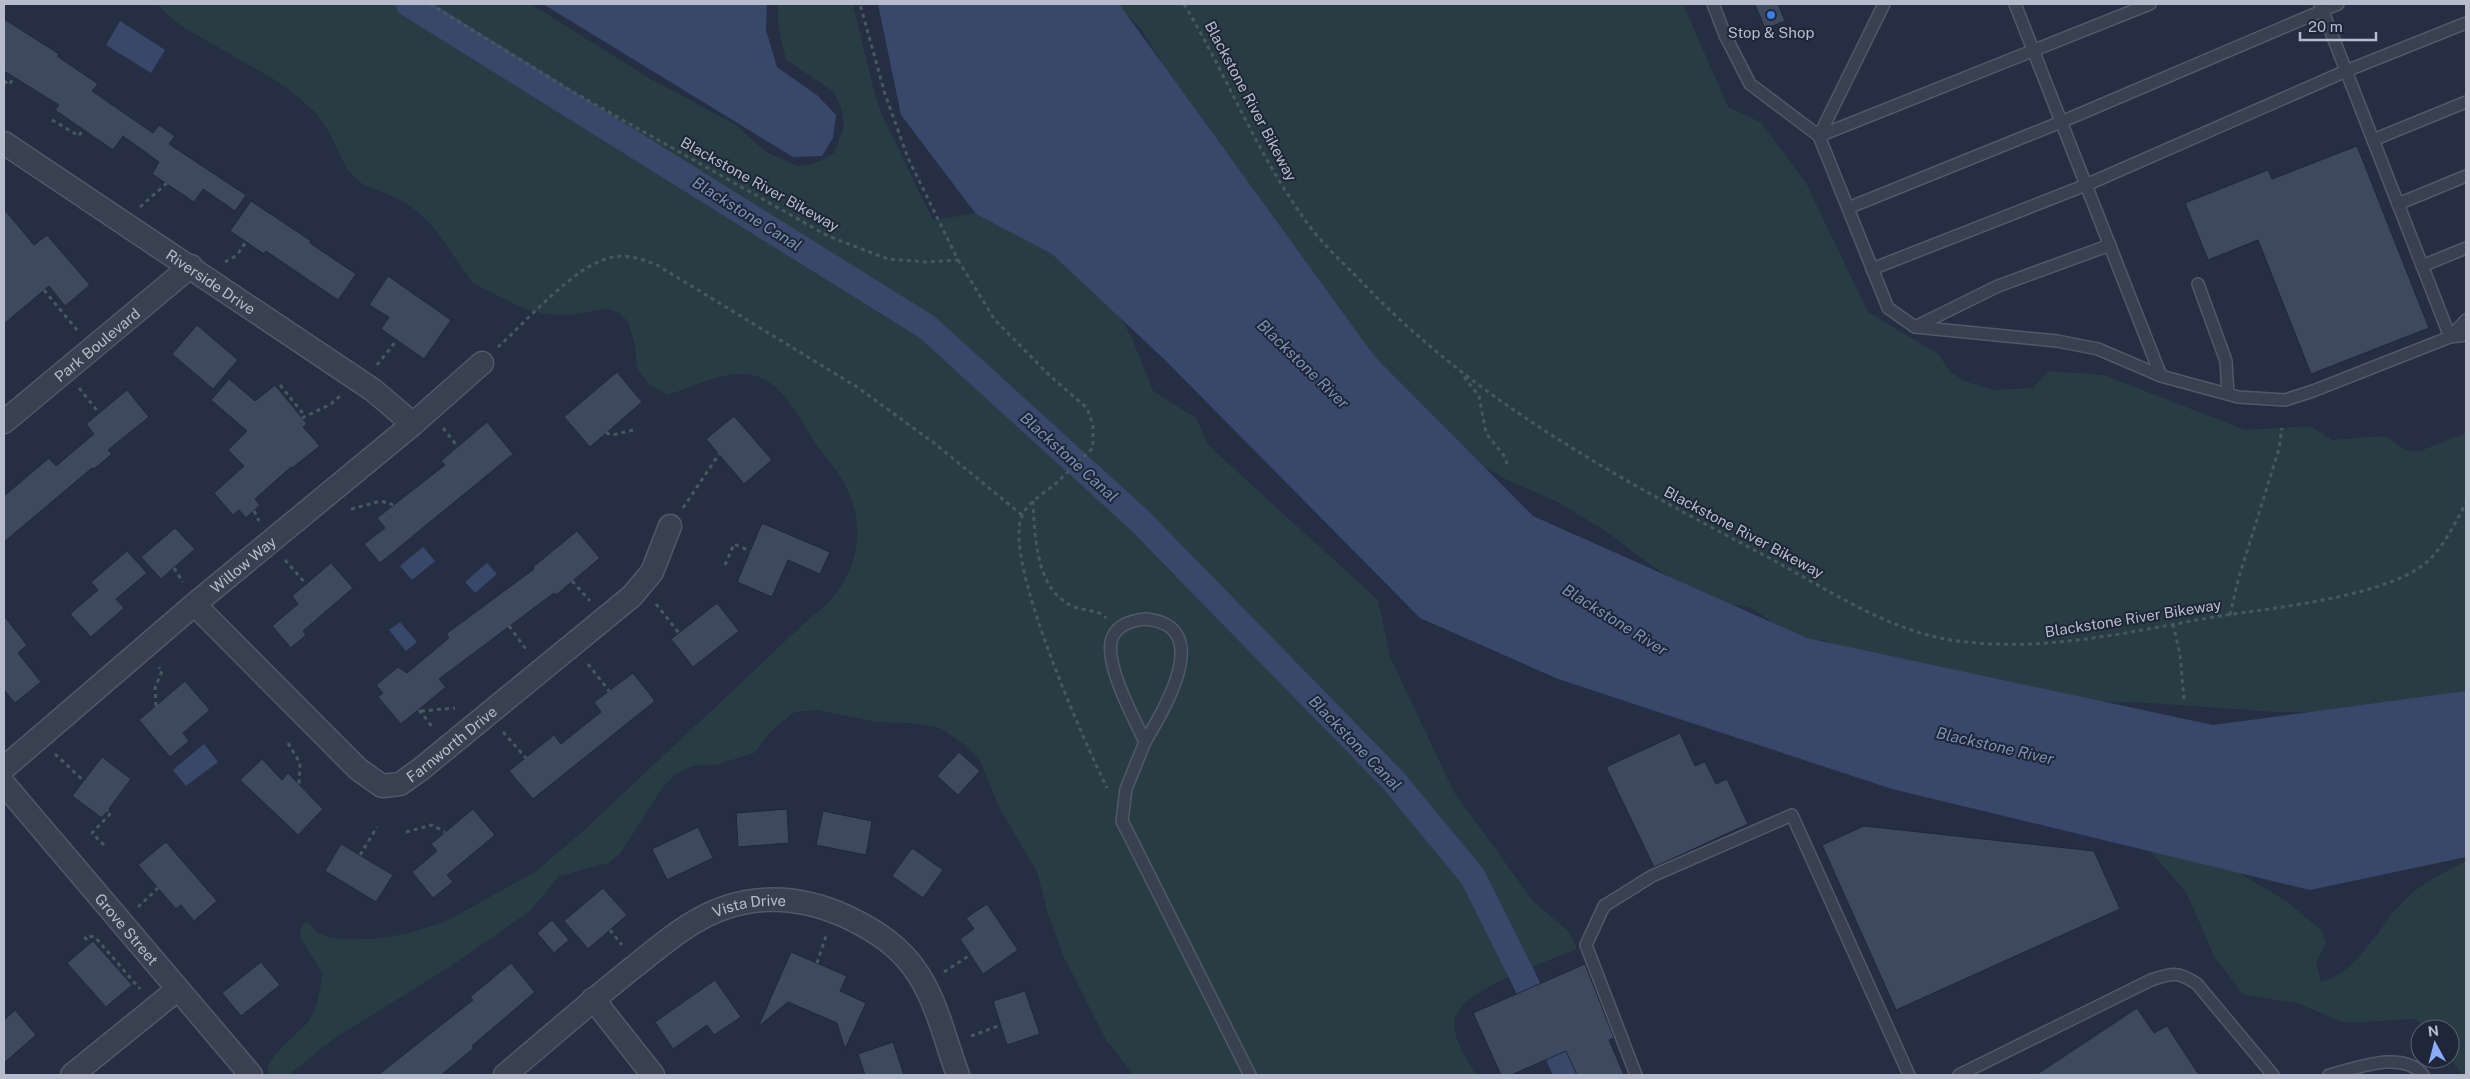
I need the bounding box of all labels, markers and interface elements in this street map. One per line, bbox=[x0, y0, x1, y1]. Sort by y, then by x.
marker: Stop & Shop bbox=[1765, 9, 1777, 21]
scale bar bbox=[2300, 10, 2376, 42]
street label: Blackstone River Bikeway bbox=[1202, 18, 1300, 184]
text: 20 m bbox=[2308, 18, 2343, 35]
place label: Stop & Shop bbox=[1728, 24, 1814, 41]
street label: Blackstone River Bikeway bbox=[678, 133, 842, 235]
water label: Blackstone Canal bbox=[689, 173, 805, 255]
street label: Riverside Drive bbox=[163, 246, 259, 317]
street label: Park Boulevard bbox=[51, 304, 143, 385]
water label: Blackstone River bbox=[1253, 315, 1354, 413]
water label: Blackstone Canal bbox=[1016, 408, 1122, 506]
street label: Blackstone River Bikeway bbox=[1661, 483, 1827, 581]
street label: Willow Way bbox=[207, 532, 279, 596]
water label: Blackstone River bbox=[1559, 580, 1672, 660]
street label: Blackstone River Bikeway bbox=[2044, 596, 2222, 640]
water label: Blackstone Canal bbox=[1305, 691, 1405, 795]
street label: Farnworth Drive bbox=[403, 702, 500, 785]
water label: Blackstone River bbox=[1934, 723, 2057, 769]
street label: Grove Street bbox=[92, 890, 162, 968]
street label: Vista Drive bbox=[710, 891, 787, 920]
north arrow bbox=[2410, 1019, 2460, 1069]
text: N bbox=[2427, 1022, 2440, 1040]

